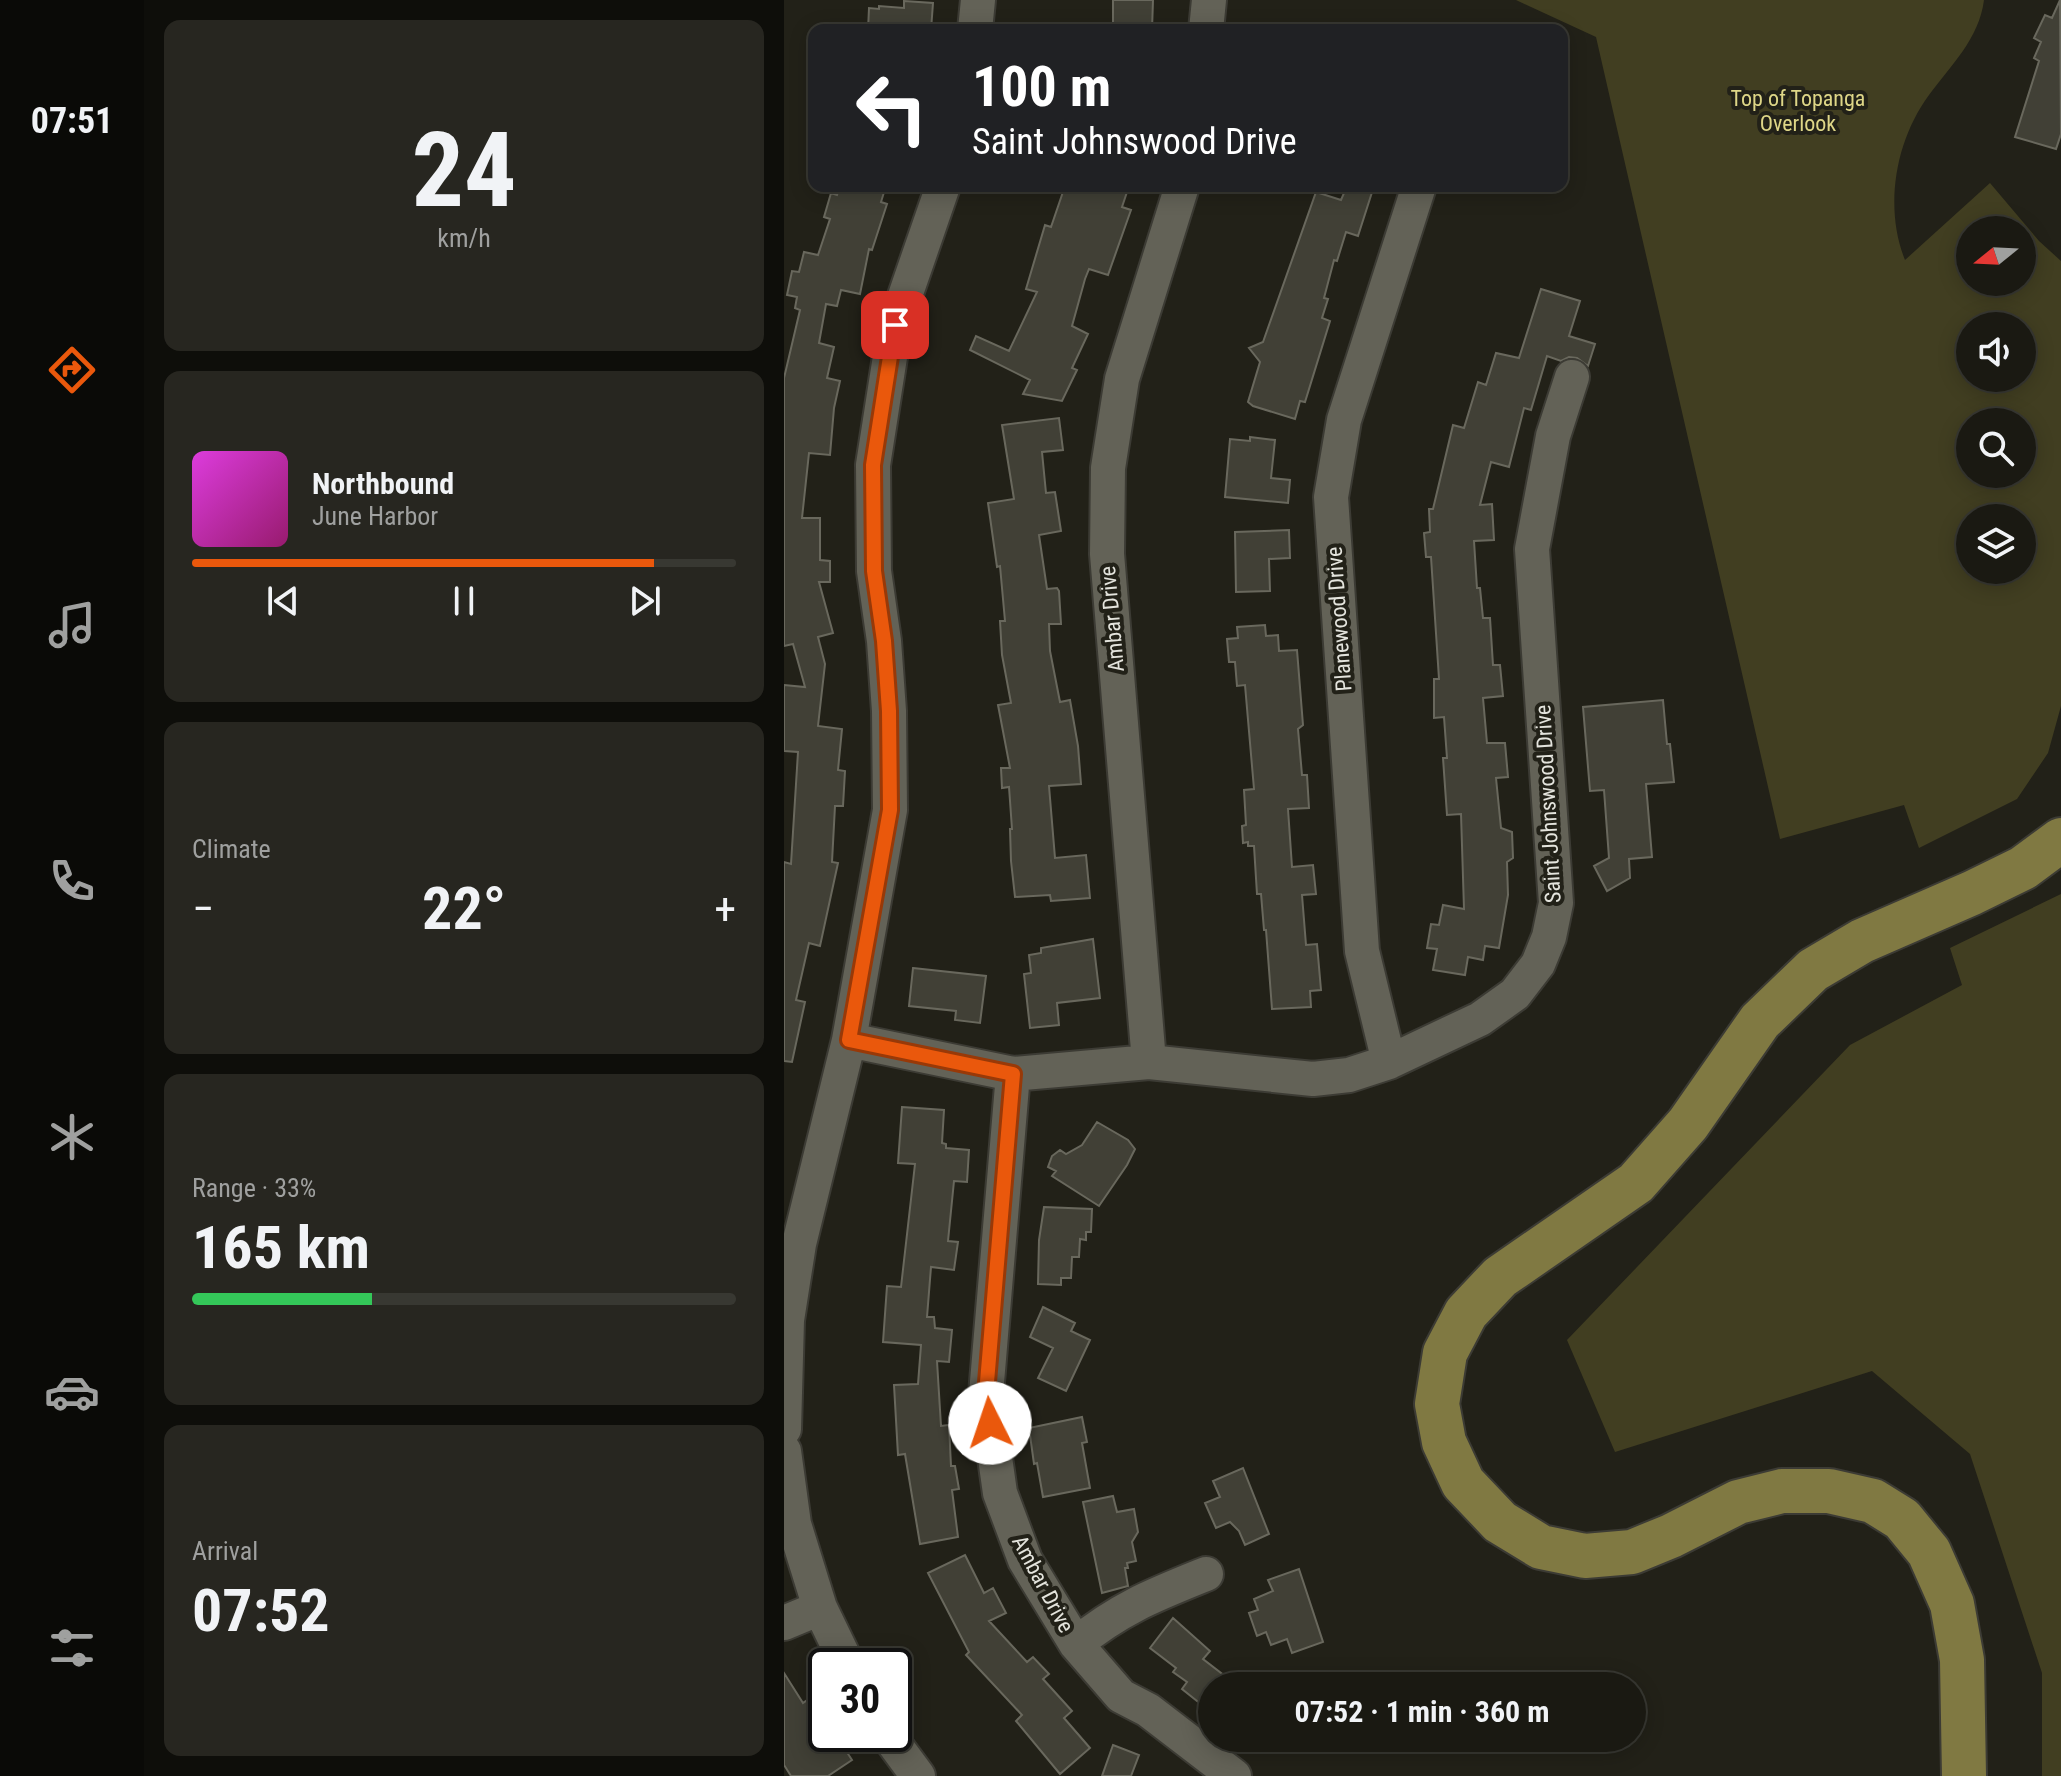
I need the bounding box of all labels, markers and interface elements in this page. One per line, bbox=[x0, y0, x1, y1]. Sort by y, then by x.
text: 100 m bbox=[972, 54, 1111, 120]
icon: left bbox=[840, 56, 944, 160]
park label: Top of Topanga Overlook bbox=[1731, 86, 1865, 136]
text: 07:51 bbox=[31, 100, 113, 142]
text: 24 bbox=[411, 110, 517, 231]
text: Saint Johnswood Drive bbox=[972, 121, 1297, 163]
north arrow bbox=[1956, 216, 2036, 296]
map controls bbox=[1956, 216, 2036, 584]
text: km/h bbox=[437, 223, 491, 253]
pin bbox=[861, 291, 929, 359]
icon: arrive bbox=[873, 303, 917, 347]
button: sound bbox=[1956, 312, 2036, 392]
icon: directions bbox=[44, 342, 100, 398]
button: search bbox=[1956, 408, 2036, 488]
text: Northbound bbox=[312, 466, 454, 501]
text: June Harbor bbox=[312, 501, 438, 531]
button: layers bbox=[1956, 504, 2036, 584]
street label: Planewood Drive bbox=[1321, 546, 1357, 692]
street label: Ambar Drive bbox=[1095, 565, 1129, 673]
icon: previous bbox=[261, 579, 305, 623]
icon: pause bbox=[442, 579, 486, 623]
icon: next bbox=[623, 579, 667, 623]
icon: music bbox=[44, 597, 100, 653]
street label: Saint Johnswood Drive bbox=[1530, 704, 1566, 904]
text: Climate bbox=[192, 834, 271, 864]
icon: phone bbox=[44, 853, 100, 909]
text: 22° bbox=[422, 873, 506, 944]
text: − bbox=[192, 883, 214, 935]
text: + bbox=[714, 883, 736, 935]
icon: climate bbox=[44, 1109, 100, 1165]
text: Range · 33% bbox=[192, 1173, 316, 1203]
text: 165 km bbox=[192, 1212, 370, 1283]
icon: car bbox=[44, 1364, 100, 1420]
position arrow bbox=[948, 1381, 1032, 1465]
street label: Ambar Drive bbox=[1007, 1531, 1079, 1637]
text: Arrival bbox=[192, 1536, 258, 1566]
text: 07:52 bbox=[192, 1575, 330, 1646]
icon: filters bbox=[44, 1620, 100, 1676]
speed limit sign: 30 bbox=[808, 1648, 912, 1752]
text: 07:52 · 1 min · 360 m bbox=[1295, 1694, 1549, 1729]

